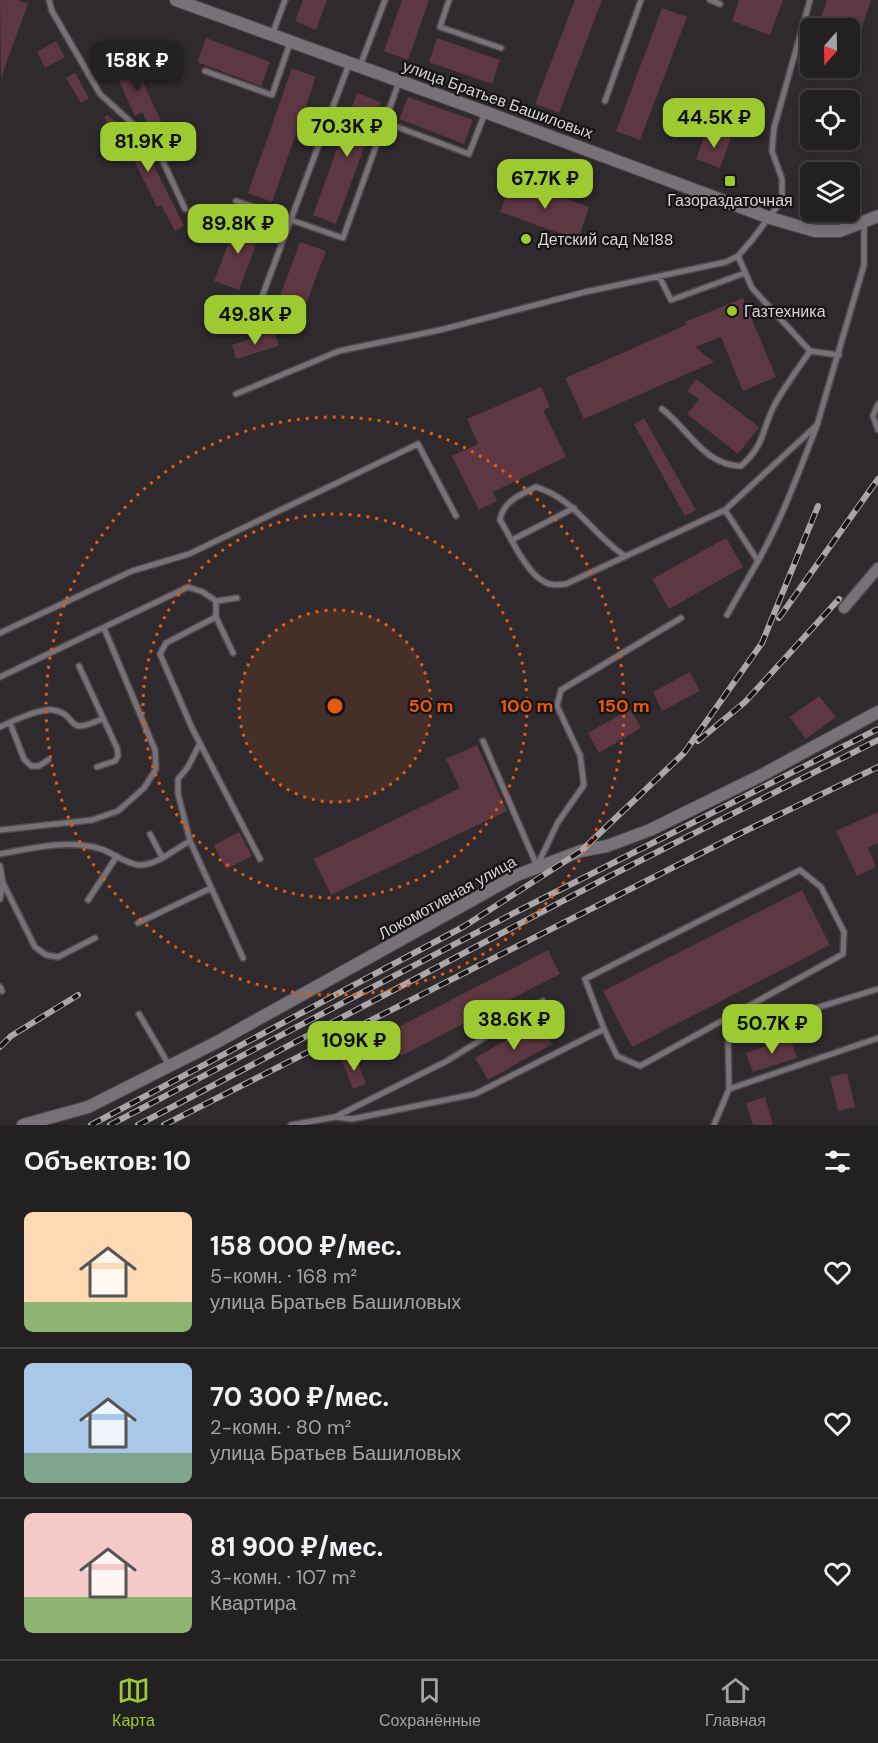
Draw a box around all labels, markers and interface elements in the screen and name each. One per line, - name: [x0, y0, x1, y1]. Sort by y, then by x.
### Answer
- north arrow: [800, 18, 860, 78]
- map controls: [800, 18, 860, 222]
- pin: 158K ₽: [88, 41, 186, 92]
- text: 158K ₽: [105, 47, 169, 73]
- street label: улица Братьев Башиловых: [400, 55, 596, 144]
- button: locate: [800, 90, 860, 150]
- pin: 44.5K ₽: [659, 98, 769, 149]
- text: 44.5K ₽: [677, 104, 751, 130]
- pin: 70.3K ₽: [292, 107, 402, 158]
- text: 70.3K ₽: [311, 113, 383, 139]
- pin: 81.9K ₽: [93, 122, 203, 173]
- text: 81.9K ₽: [114, 128, 182, 154]
- pin: 67.7K ₽: [490, 159, 600, 210]
- button: layers: [800, 162, 860, 222]
- text: 67.7K ₽: [511, 165, 579, 191]
- marker: Газораздаточная: [723, 174, 737, 188]
- place label: Газораздаточная: [667, 190, 793, 211]
- pin: 89.8K ₽: [183, 204, 293, 255]
- text: 89.8K ₽: [202, 210, 274, 236]
- place label: Детский сад №188: [538, 229, 674, 250]
- marker: Детский сад №188: [519, 232, 533, 246]
- pin: 49.8K ₽: [200, 295, 310, 346]
- text: 49.8K ₽: [218, 301, 292, 327]
- place label: Газтехника: [744, 301, 826, 322]
- marker: Газтехника: [725, 304, 739, 318]
- text: 50 m: [408, 694, 454, 718]
- text: 100 m: [500, 694, 554, 718]
- text: 150 m: [598, 694, 650, 718]
- centre of rings: [325, 696, 345, 716]
- street label: Локомотивная улица: [375, 851, 520, 944]
- pin: 38.6K ₽: [459, 1000, 569, 1051]
- pin: 50.7K ₽: [717, 1004, 827, 1055]
- text: 38.6K ₽: [478, 1006, 550, 1032]
- text: 50.7K ₽: [736, 1010, 808, 1036]
- pin: 109K ₽: [305, 1021, 403, 1072]
- text: 109K ₽: [322, 1027, 386, 1053]
- text: Объектов: 10: [24, 1144, 191, 1178]
- icon: filters: [821, 1145, 854, 1178]
- text: 158 000 ₽/мес.: [210, 1229, 402, 1263]
- icon: home: [72, 1236, 144, 1308]
- icon: heart: [821, 1256, 854, 1289]
- text: 5-комн. · 168 m²: [210, 1263, 357, 1289]
- text: улица Братьев Башиловых: [210, 1289, 461, 1315]
- text: 70 300 ₽/мес.: [210, 1380, 389, 1414]
- icon: home: [72, 1387, 144, 1459]
- icon: heart: [821, 1407, 854, 1440]
- text: 2-комн. · 80 m²: [210, 1414, 351, 1440]
- text: улица Братьев Башиловых: [210, 1440, 461, 1466]
- text: 81 900 ₽/мес.: [210, 1530, 383, 1564]
- icon: home: [72, 1537, 144, 1609]
- icon: heart: [821, 1557, 854, 1590]
- text: 3-комн. · 107 m²: [210, 1564, 356, 1590]
- text: Квартира: [210, 1590, 296, 1616]
- tab: Карта: [112, 1674, 155, 1731]
- tab: Сохранённые: [379, 1674, 481, 1731]
- tab: Главная: [705, 1674, 766, 1731]

